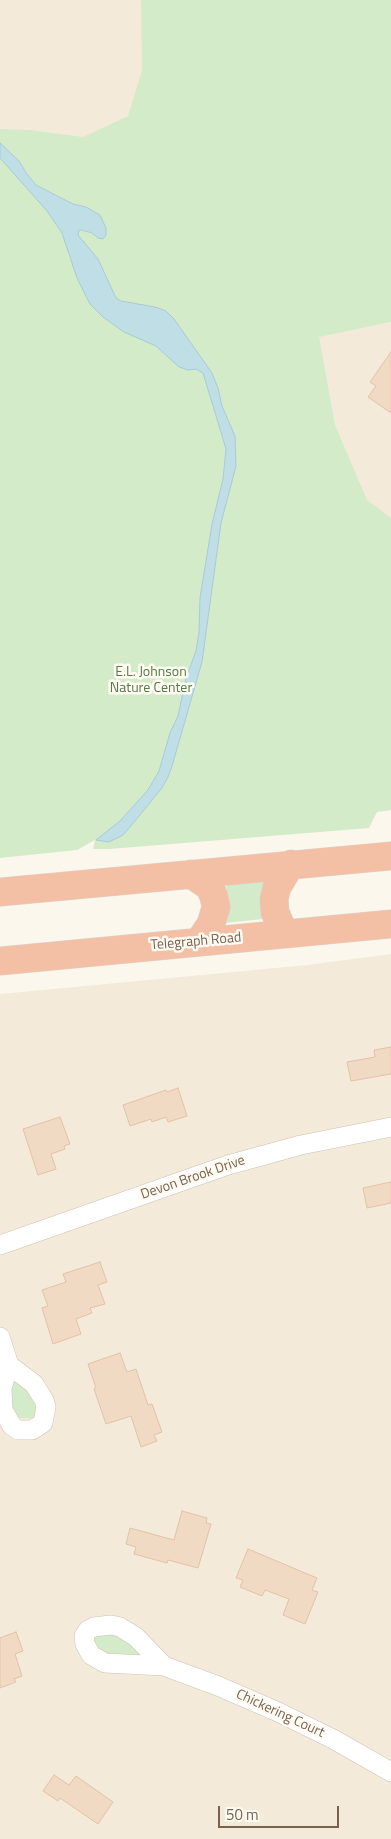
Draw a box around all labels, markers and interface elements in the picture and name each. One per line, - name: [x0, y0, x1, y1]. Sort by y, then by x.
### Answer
- park label: E.L. Johnson Nature Center: [110, 665, 192, 698]
- street label: Telegraph Road: [150, 930, 242, 954]
- street label: Devon Brook Drive: [139, 1152, 247, 1204]
- street label: Chickering Court: [233, 1686, 327, 1742]
- scale bar: [221, 1796, 342, 1828]
- text: 50 m: [226, 1803, 259, 1826]

